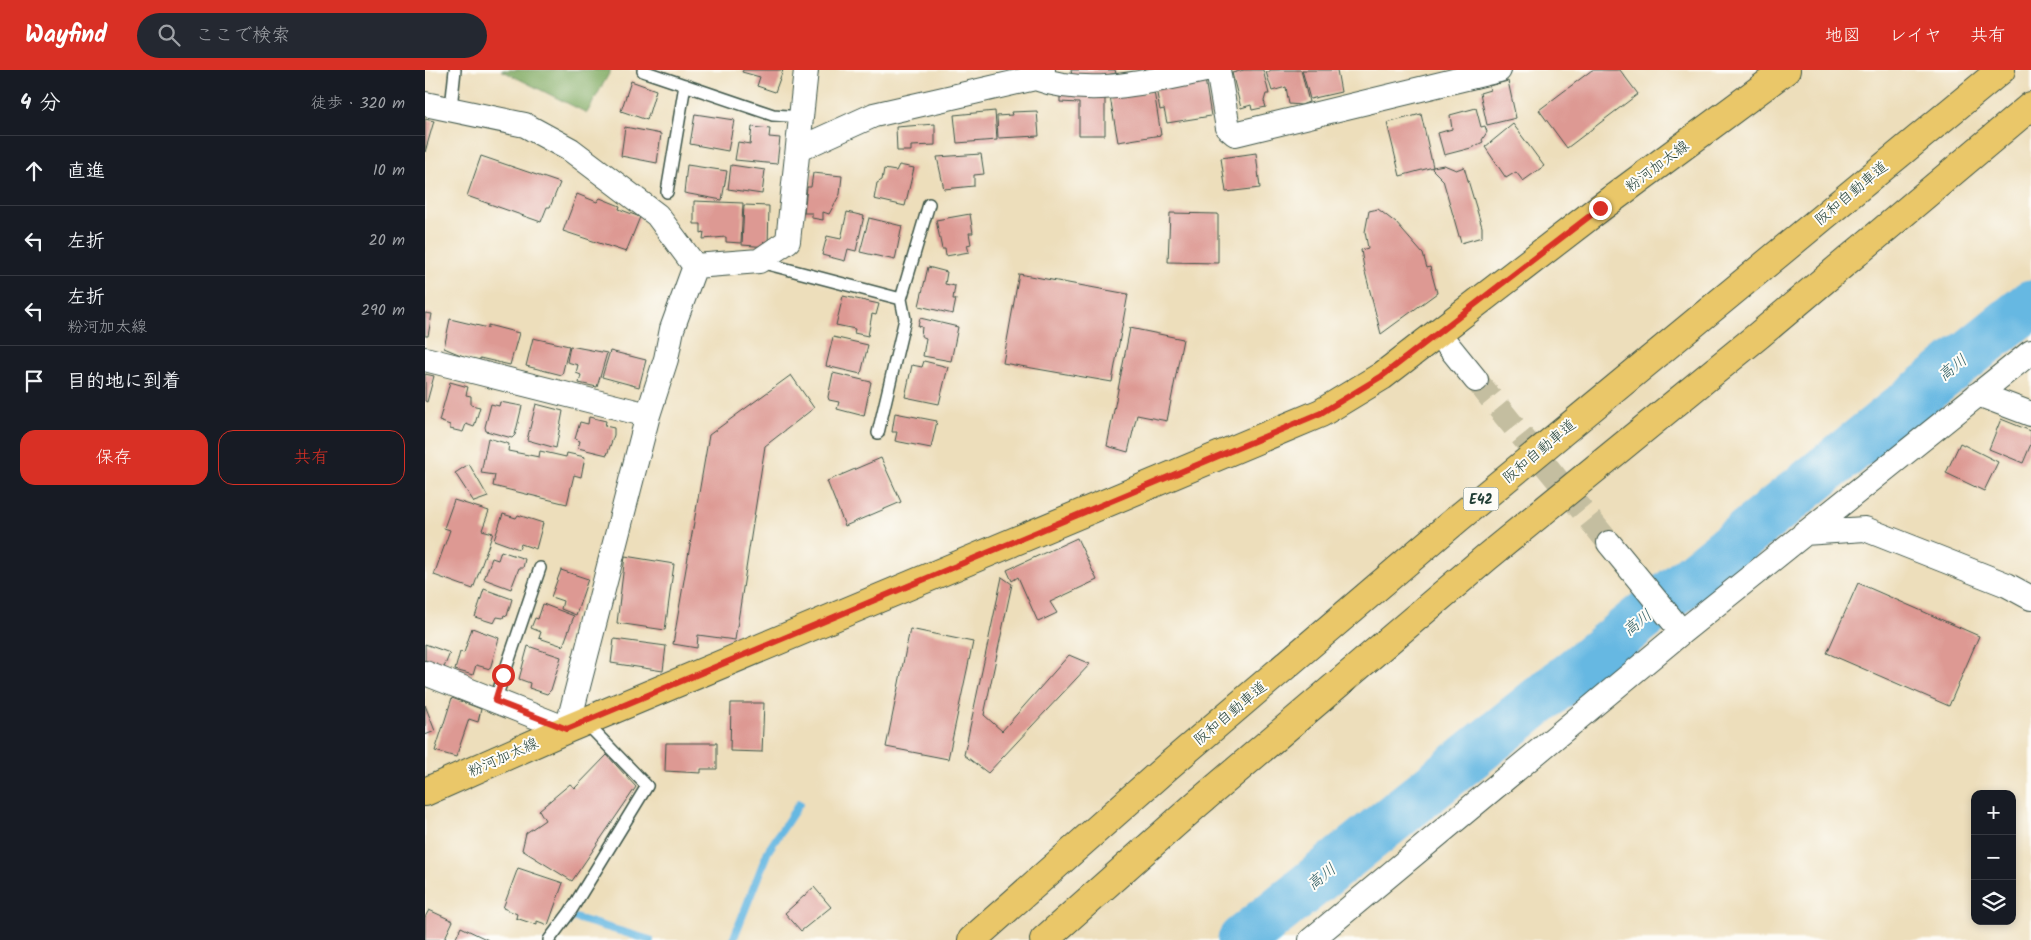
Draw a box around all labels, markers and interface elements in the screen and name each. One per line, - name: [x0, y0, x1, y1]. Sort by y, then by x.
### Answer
- search box: [137, 13, 487, 58]
- text: Wayfind: [25, 16, 107, 55]
- icon: search: [155, 21, 183, 49]
- text: ここで検索: [195, 21, 290, 51]
- text: 地図: [1825, 22, 1861, 51]
- text: レイヤ: [1889, 22, 1942, 51]
- text: 共有: [1970, 22, 2006, 51]
- text: 4 分: [20, 87, 61, 120]
- text: 徒歩 · 320 m: [311, 91, 405, 116]
- street label: 粉河加太線: [1620, 135, 1695, 199]
- street label: 阪和自動車道: [1809, 156, 1894, 232]
- icon: ahead: [20, 157, 48, 185]
- text: 直進: [67, 157, 105, 187]
- text: 10 m: [373, 158, 405, 183]
- route end: [1589, 197, 1612, 220]
- icon: left: [20, 227, 48, 255]
- text: 左折: [67, 227, 105, 257]
- text: 20 m: [369, 228, 405, 253]
- text: 左折: [67, 283, 105, 313]
- icon: left: [20, 297, 48, 325]
- text: 290 m: [361, 298, 405, 323]
- text: 粉河加太線: [67, 315, 147, 340]
- water label: 高川: [1933, 348, 1973, 388]
- icon: arrive: [20, 367, 48, 395]
- text: 目的地に到着: [67, 367, 181, 397]
- street label: 阪和自動車道: [1497, 414, 1582, 490]
- button: 保存: [20, 430, 208, 485]
- button: 共有: [218, 430, 405, 485]
- road number: E42: [1463, 488, 1499, 510]
- water label: 高川: [1618, 603, 1658, 643]
- route start: [492, 664, 515, 687]
- street label: 阪和自動車道: [1188, 676, 1273, 752]
- street label: 粉河加太線: [464, 732, 543, 784]
- map controls: [1971, 790, 2016, 925]
- button: +: [1971, 790, 2016, 835]
- button: −: [1971, 835, 2016, 880]
- water label: 高川: [1302, 857, 1342, 897]
- button: layers: [1971, 880, 2016, 925]

